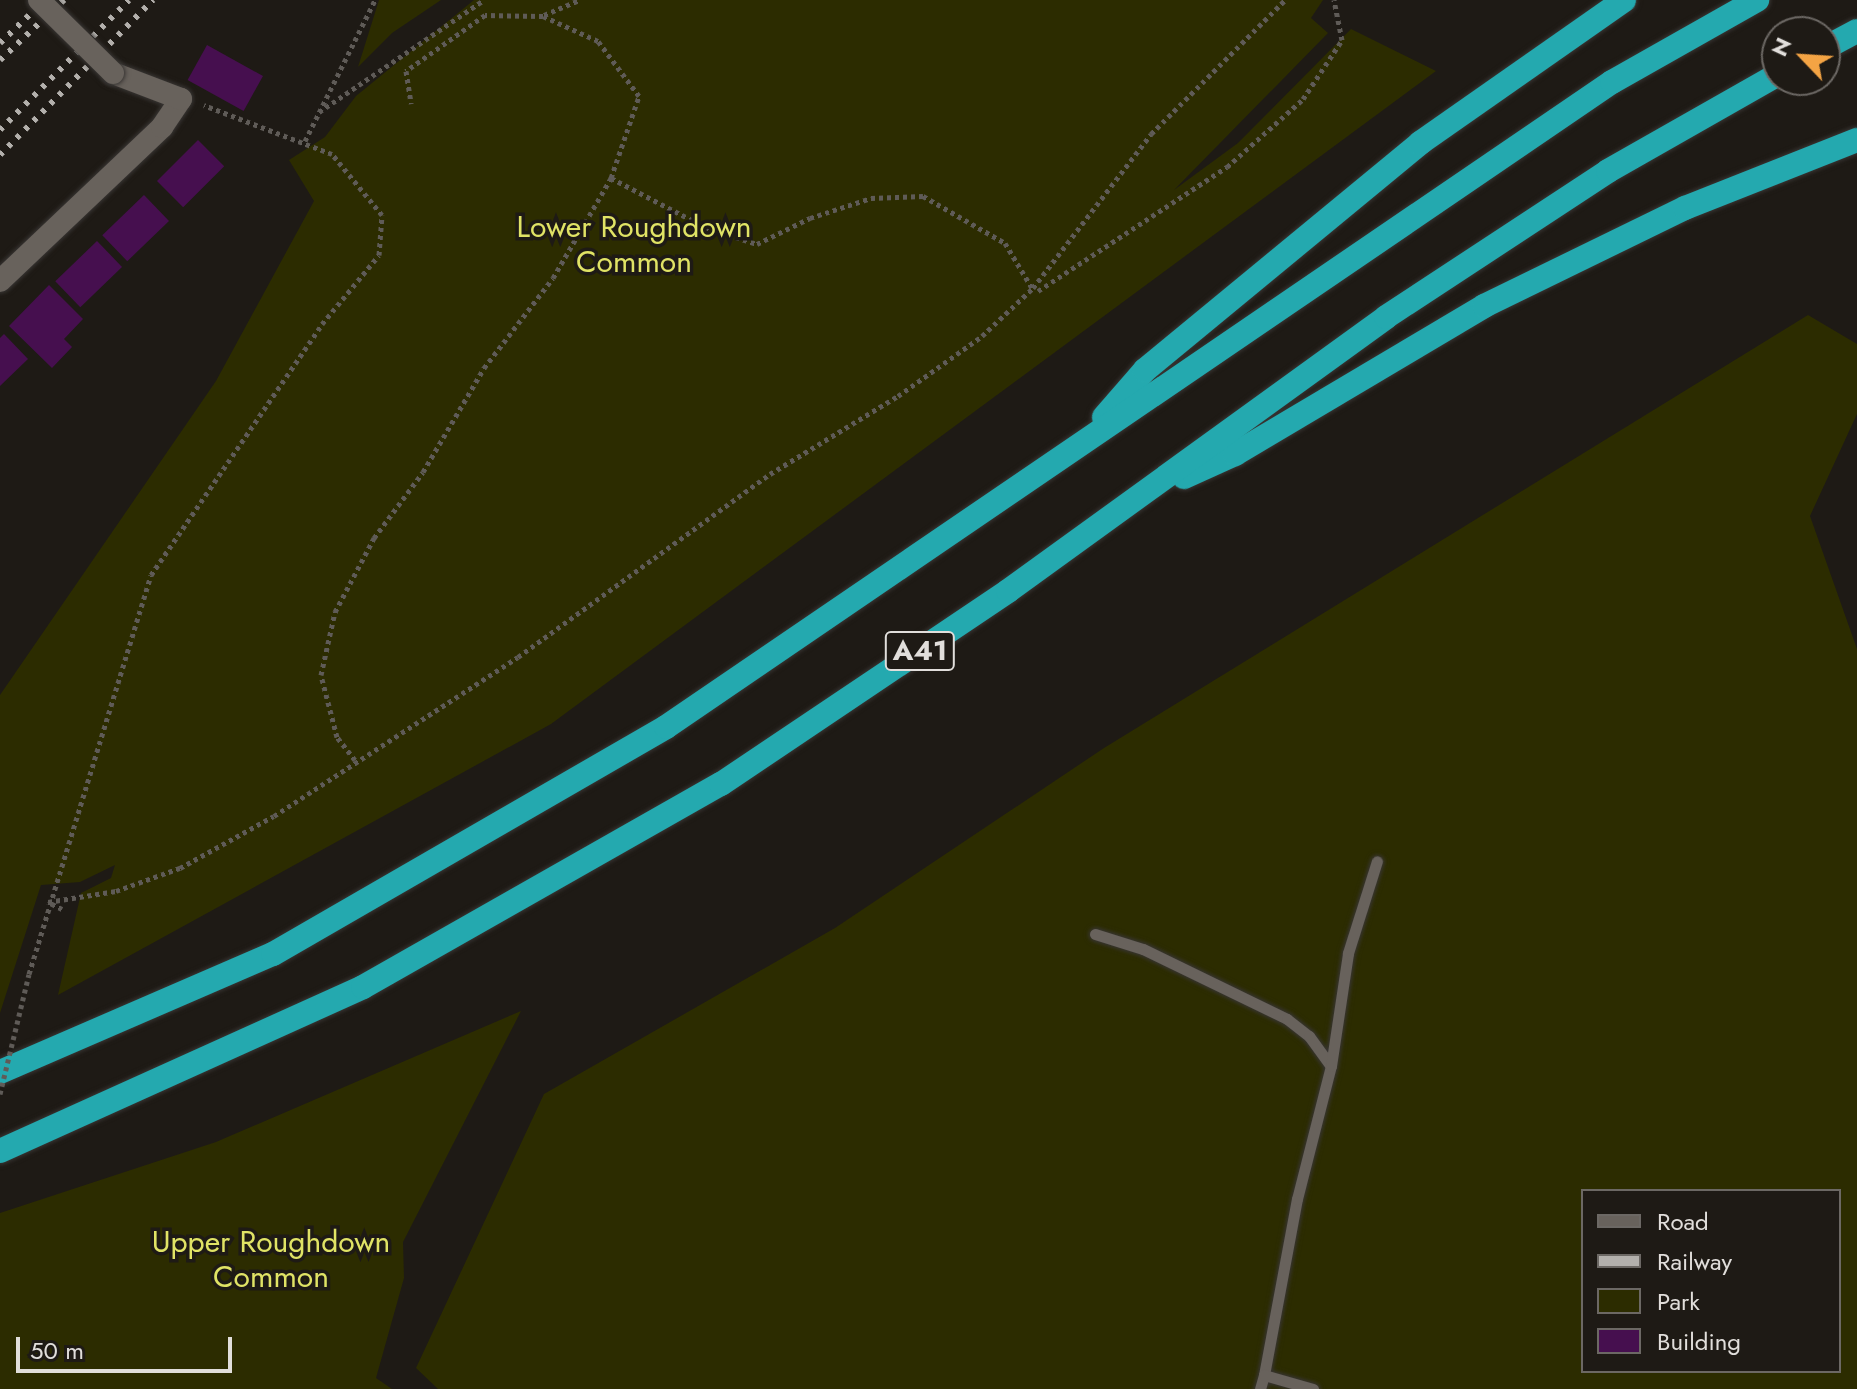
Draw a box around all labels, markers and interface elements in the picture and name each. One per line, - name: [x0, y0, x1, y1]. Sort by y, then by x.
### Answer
- north arrow: [1761, 16, 1841, 96]
- text: N: [1763, 32, 1799, 61]
- park label: Lower Roughdown Common: [516, 209, 752, 280]
- road number: A41: [884, 627, 956, 675]
- legend: [1581, 1189, 1841, 1373]
- text: Road: [1657, 1204, 1709, 1239]
- park label: Upper Roughdown Common: [152, 1224, 390, 1294]
- text: Railway: [1657, 1244, 1732, 1279]
- text: Park: [1657, 1284, 1700, 1319]
- scale bar: [20, 1321, 236, 1371]
- text: Building: [1657, 1324, 1741, 1359]
- text: 50 m: [30, 1333, 84, 1368]

